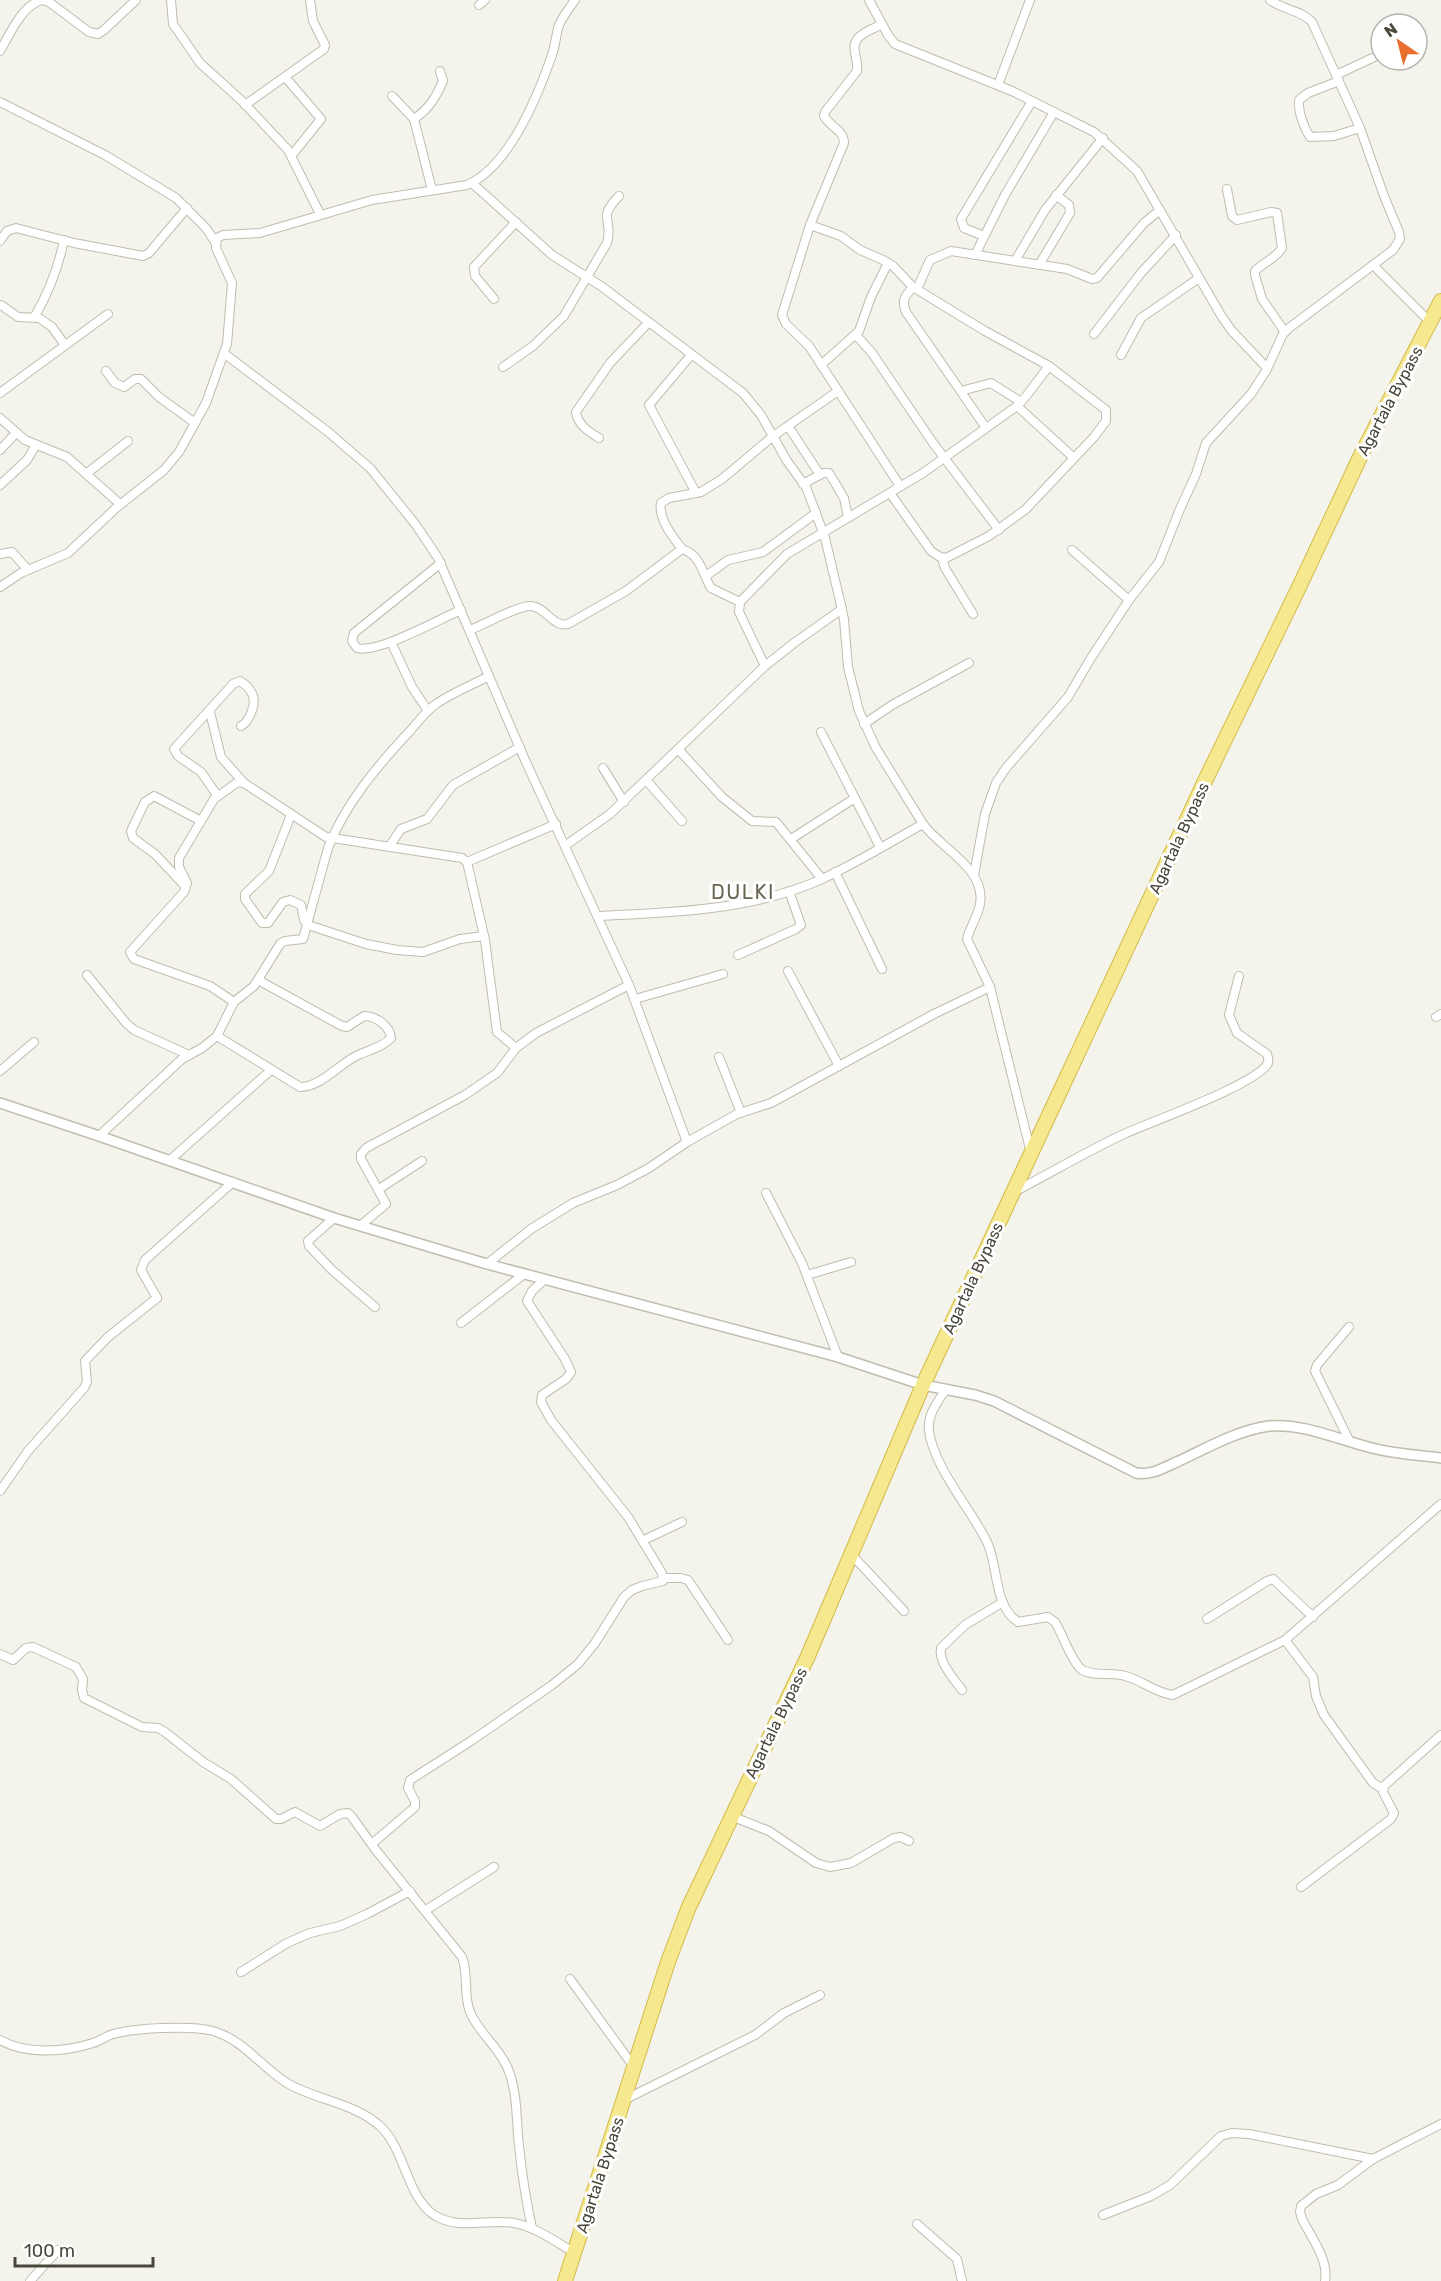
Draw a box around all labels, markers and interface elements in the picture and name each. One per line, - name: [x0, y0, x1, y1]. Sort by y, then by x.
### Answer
- north arrow: [1369, 12, 1429, 72]
- text: N: [1381, 19, 1401, 41]
- street label: Agartala Bypass: [1353, 343, 1427, 459]
- street label: Agartala Bypass: [1145, 779, 1213, 897]
- district label: DULKI: [711, 880, 775, 904]
- street label: Agartala Bypass: [939, 1219, 1007, 1337]
- street label: Agartala Bypass: [741, 1664, 811, 1782]
- street label: Agartala Bypass: [572, 2115, 628, 2235]
- scale bar: [15, 2230, 153, 2268]
- text: 100 m: [24, 2240, 75, 2262]

